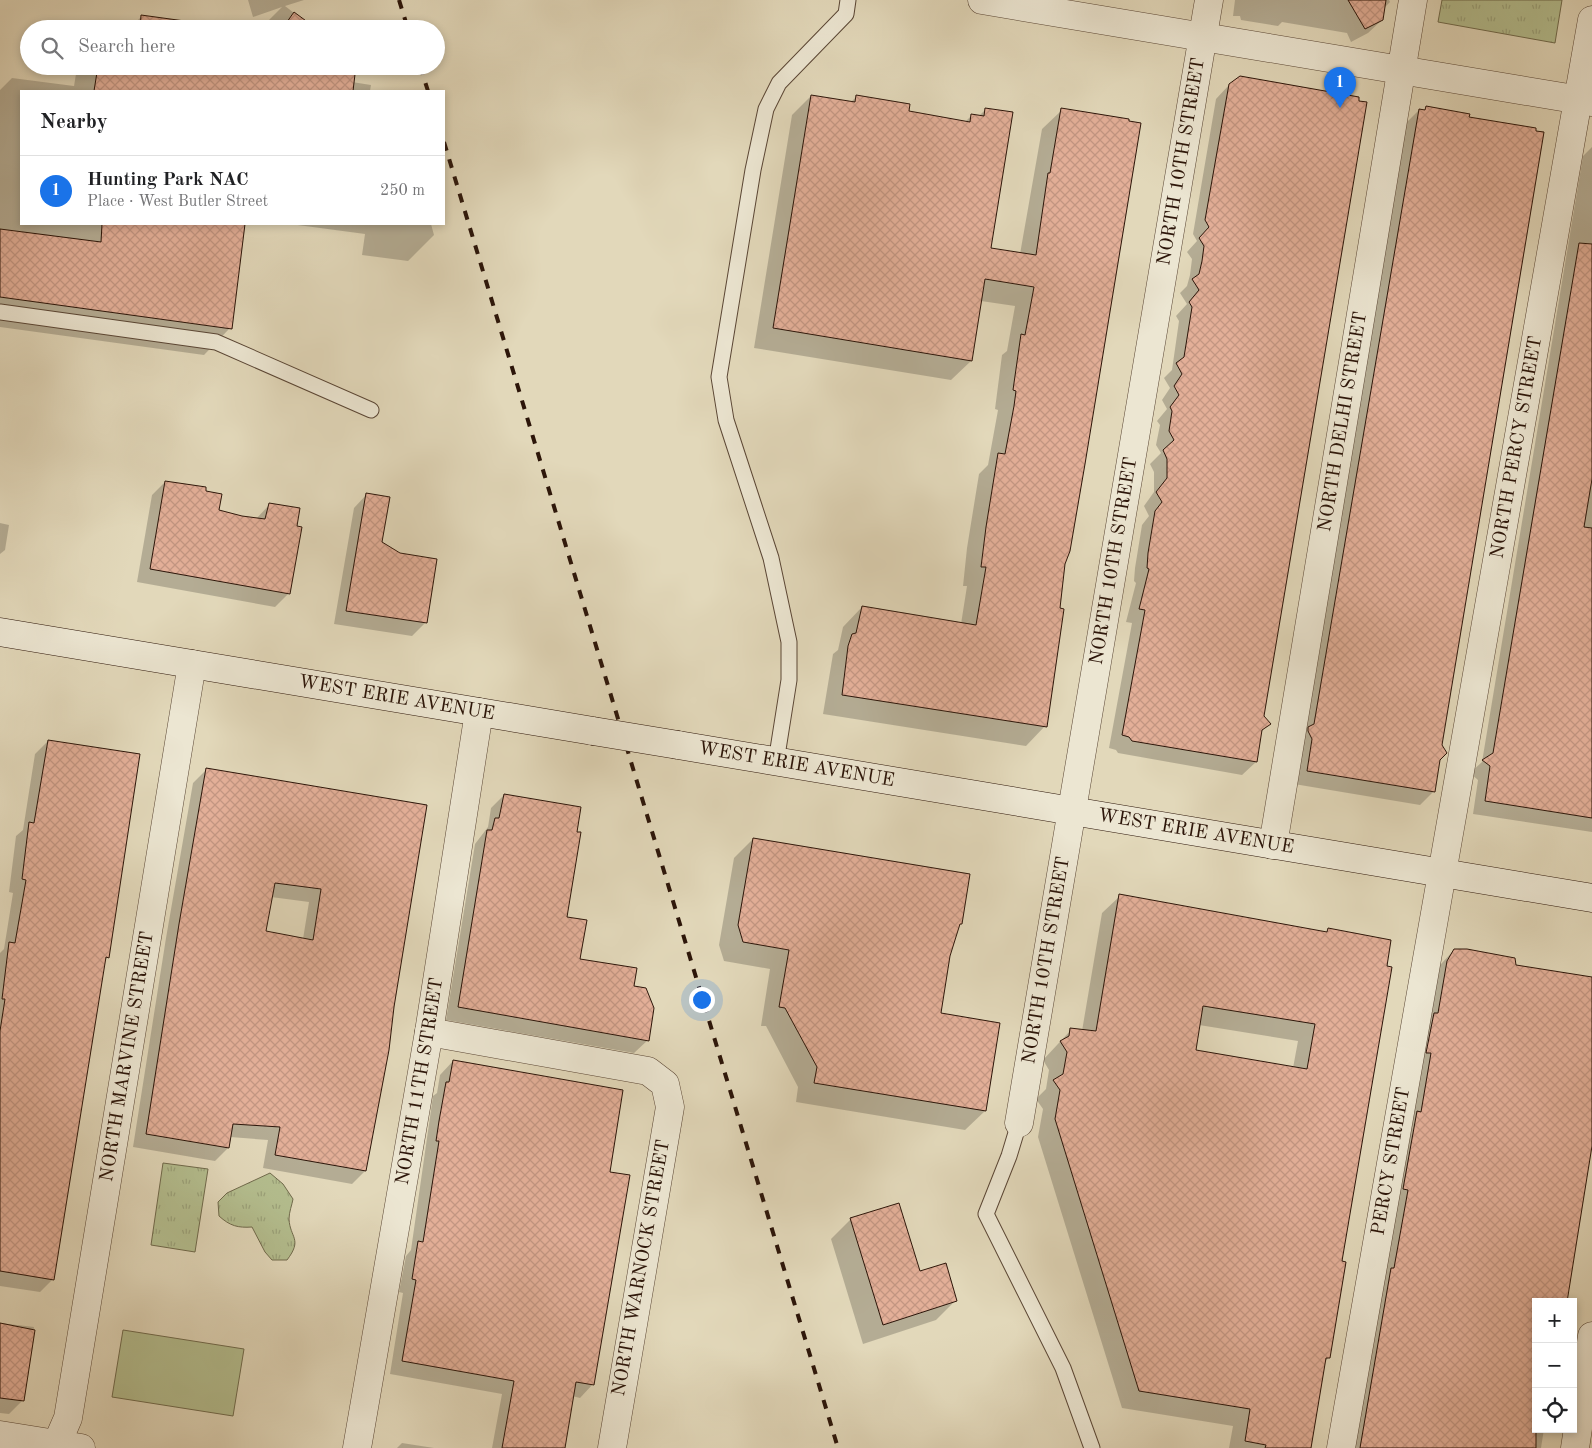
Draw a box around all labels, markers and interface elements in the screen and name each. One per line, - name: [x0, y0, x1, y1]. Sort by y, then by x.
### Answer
- search box: [20, 20, 445, 75]
- icon: search: [38, 34, 66, 62]
- text: Search here: [78, 38, 175, 57]
- street label: NORTH 10TH STREET: [1155, 56, 1209, 267]
- pin: 1: [1324, 67, 1356, 108]
- text: Nearby: [40, 112, 108, 133]
- text: Hunting Park NAC: [87, 171, 248, 190]
- text: 1: [51, 183, 61, 199]
- text: 250 m: [380, 183, 425, 199]
- text: Place · West Butler Street: [87, 194, 268, 210]
- street label: NORTH DELHI STREET: [1316, 310, 1371, 533]
- street label: NORTH PERCY STREET: [1488, 334, 1546, 560]
- street label: NORTH 10TH STREET: [1087, 456, 1141, 666]
- street label: WEST ERIE AVENUE: [297, 672, 496, 724]
- street label: WEST ERIE AVENUE: [697, 739, 896, 791]
- street label: WEST ERIE AVENUE: [1096, 806, 1295, 857]
- street label: NORTH 10TH STREET: [1020, 855, 1073, 1066]
- street label: NORTH MARVINE STREET: [97, 930, 157, 1183]
- street label: NORTH 11TH STREET: [393, 976, 447, 1187]
- your location: [689, 987, 715, 1013]
- street label: PERCY STREET: [1369, 1086, 1414, 1237]
- street label: NORTH WARNOCK STREET: [610, 1138, 674, 1398]
- map controls: [1532, 1298, 1577, 1433]
- button: +: [1532, 1298, 1577, 1343]
- button: −: [1532, 1343, 1577, 1388]
- button: locate: [1532, 1388, 1577, 1433]

